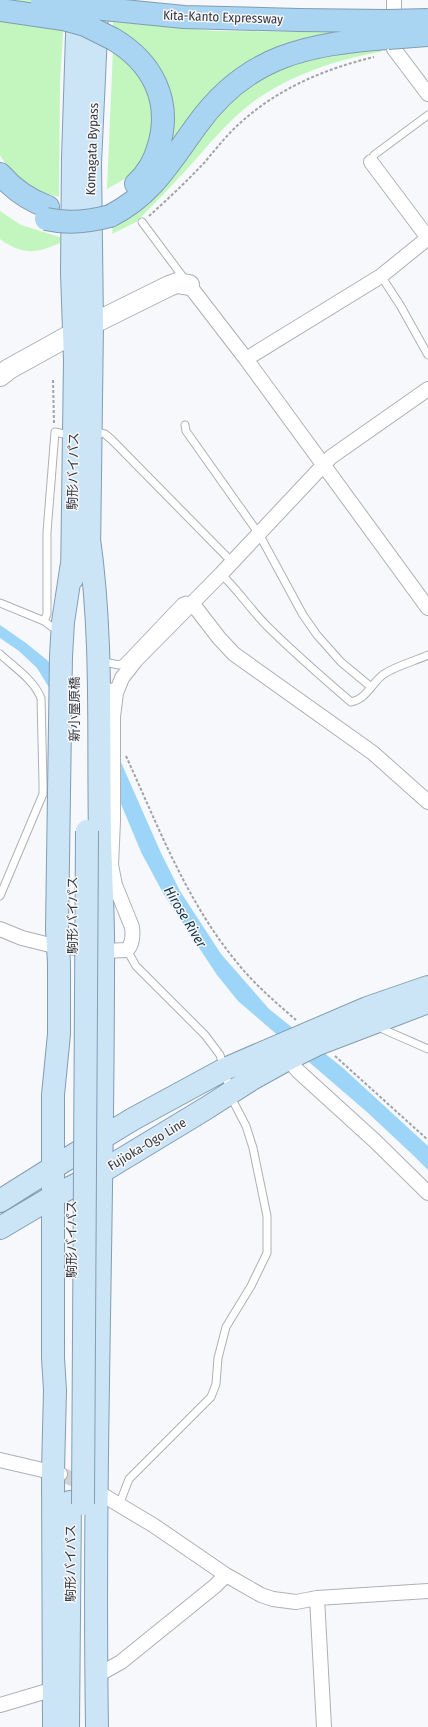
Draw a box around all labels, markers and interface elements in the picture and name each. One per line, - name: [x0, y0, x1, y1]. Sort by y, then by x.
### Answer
- street label: Kita-Kanto Expressway: [163, 7, 283, 27]
- street label: Komagata Bypass: [83, 102, 101, 196]
- street label: 駒形バイパス: [65, 432, 81, 510]
- street label: 新小屋原橋: [67, 676, 82, 742]
- street label: 駒形バイパス: [65, 876, 80, 954]
- water label: Hirose River: [160, 883, 210, 952]
- street label: Fujioka-Ogo Line: [105, 1115, 189, 1173]
- street label: 駒形バイパス: [64, 1200, 79, 1278]
- street label: 駒形バイパス: [63, 1524, 78, 1602]

